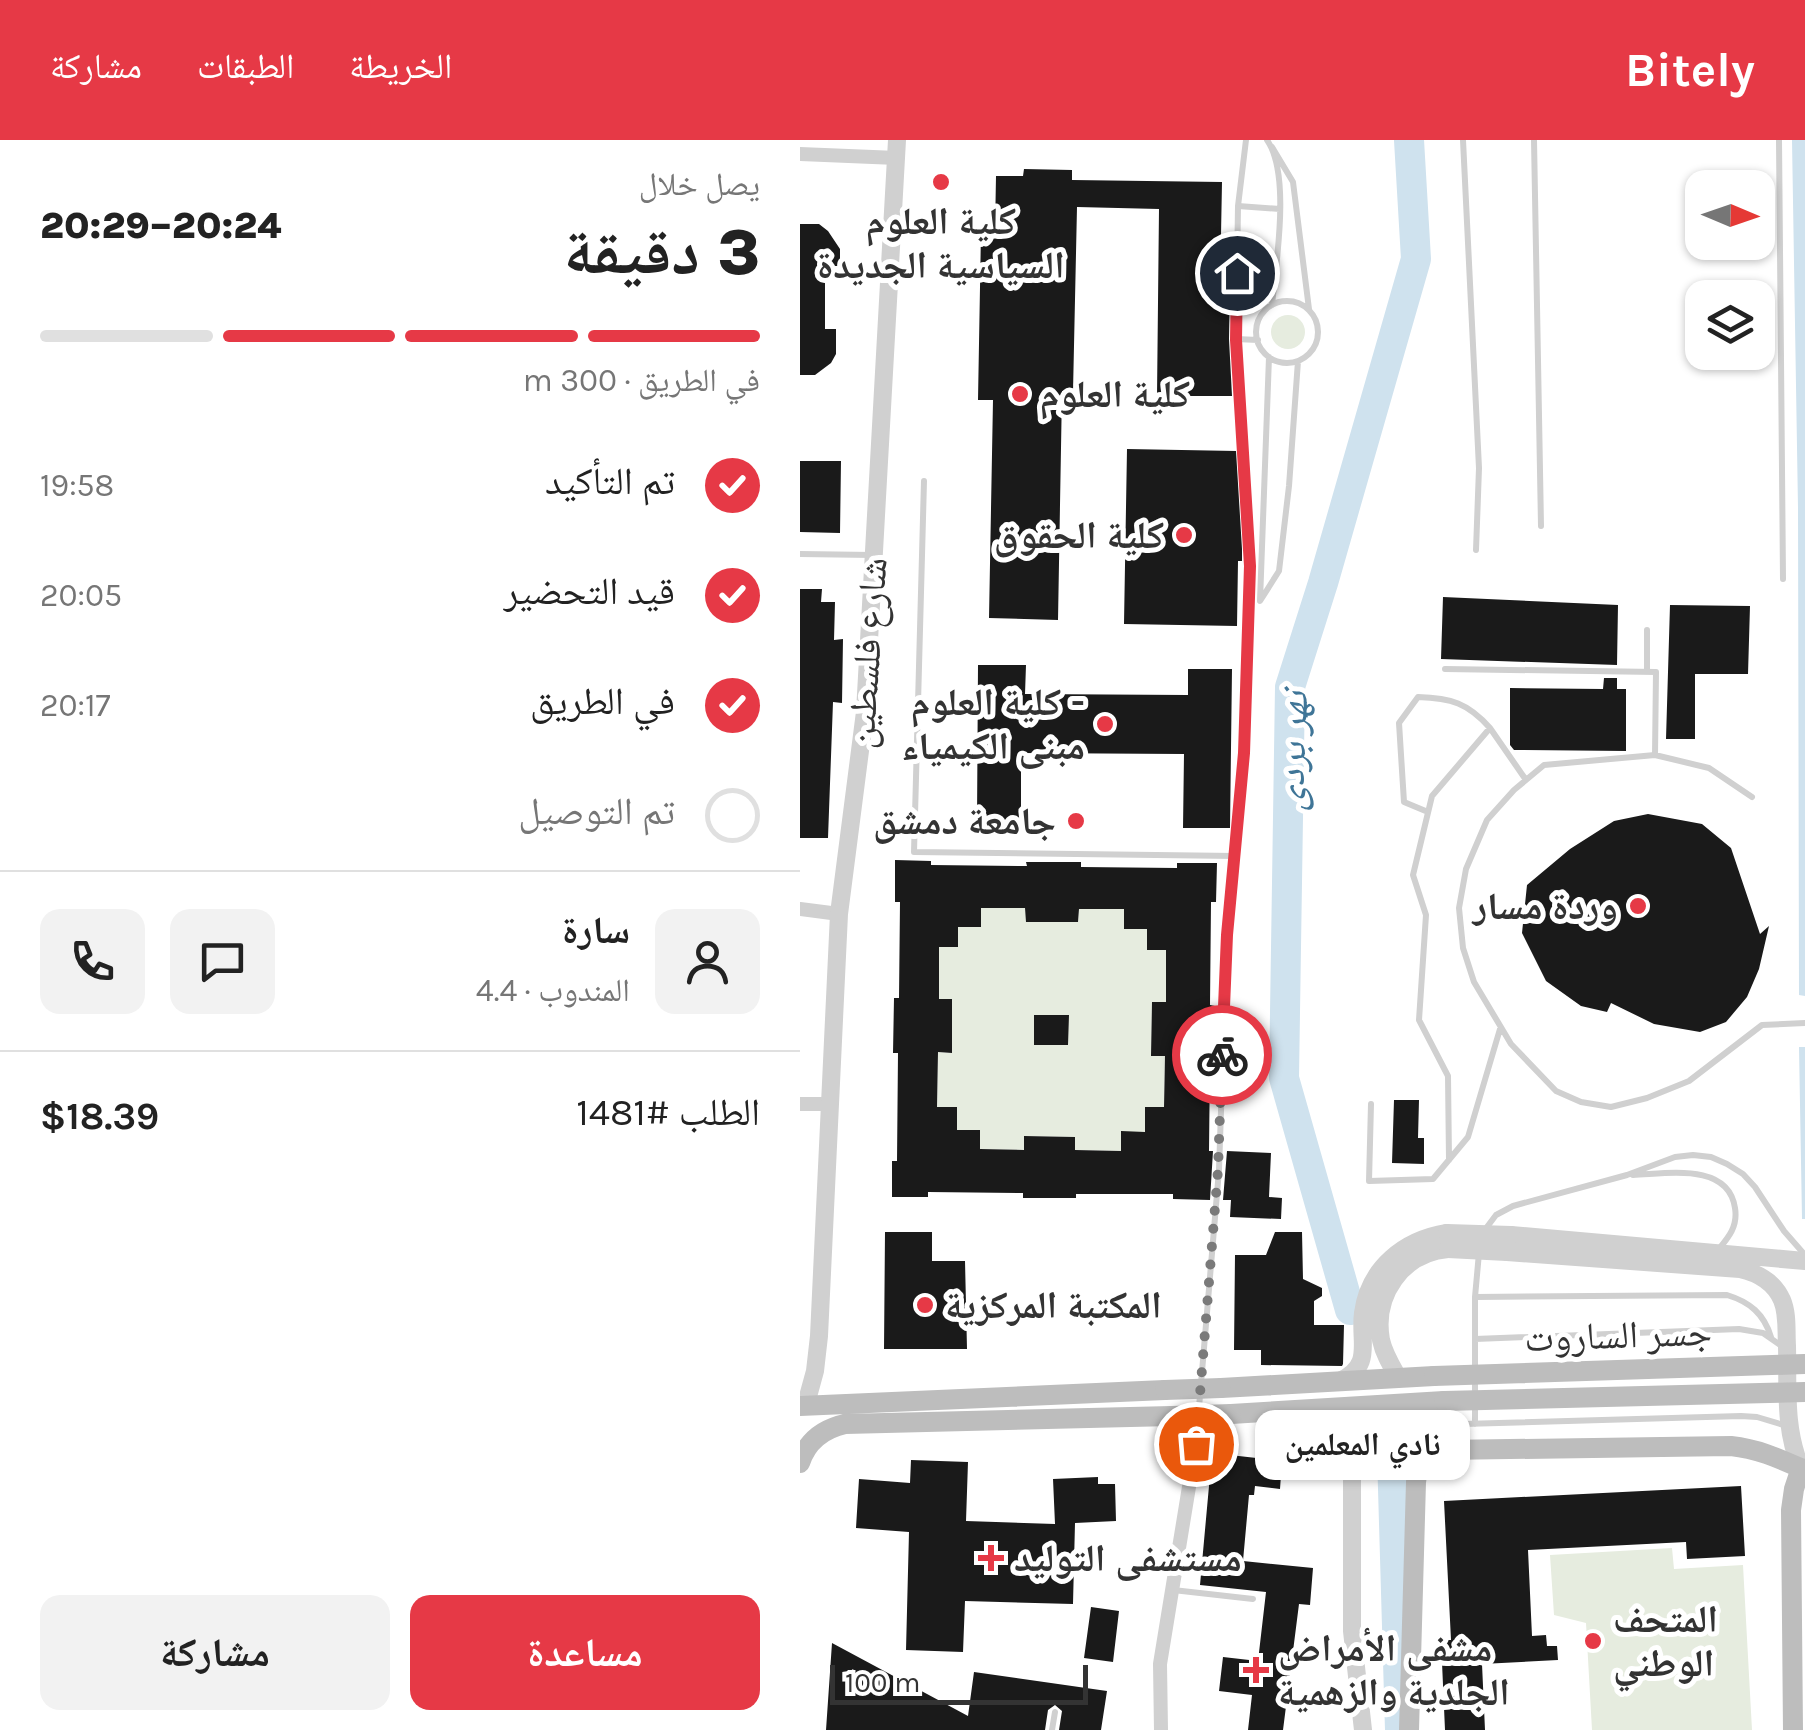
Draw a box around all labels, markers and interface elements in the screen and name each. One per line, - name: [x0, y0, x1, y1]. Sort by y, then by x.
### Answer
- text: Bitely: [1625, 42, 1755, 98]
- text: مشاركة: [50, 46, 142, 87]
- text: الطبقات: [197, 46, 294, 87]
- text: الخريطة: [349, 46, 452, 87]
- text: يصل خلال: [639, 166, 760, 203]
- north arrow: [1685, 170, 1775, 260]
- map controls: [1685, 170, 1775, 370]
- marker: كلية العلوم السياسية الجديدة: [930, 171, 952, 193]
- place label: كلية العلوم السياسية الجديدة: [817, 199, 1065, 288]
- text: 20:24–20:29: [40, 203, 281, 248]
- text: 3 دقيقة: [563, 214, 760, 290]
- pin: [1195, 231, 1280, 316]
- icon: home: [1210, 246, 1265, 301]
- button: layers: [1685, 280, 1775, 370]
- text: في الطريق · 300 m: [523, 362, 760, 399]
- place label: كلية العلوم: [1040, 372, 1190, 420]
- marker: كلية العلوم: [1009, 383, 1031, 405]
- icon: check: [705, 458, 760, 513]
- text: تم التأكيد: [545, 459, 675, 504]
- text: 19:58: [40, 467, 114, 504]
- place label: كلية الحقوق: [994, 513, 1164, 558]
- marker: كلية الحقوق: [1173, 524, 1195, 546]
- street label: شارع فلسطين: [838, 556, 898, 750]
- icon: check: [705, 568, 760, 623]
- text: قيد التحضير: [504, 569, 675, 614]
- text: 20:05: [40, 577, 122, 614]
- icon: check: [705, 678, 760, 733]
- text: في الطريق: [530, 679, 675, 724]
- place label: كلية العلوم - مبنى الكيمياء: [901, 680, 1085, 769]
- water label: نهر بردى: [1266, 685, 1318, 812]
- text: 20:17: [40, 687, 111, 724]
- marker: كلية العلوم - مبنى الكيمياء: [1094, 713, 1116, 735]
- text: تم التوصيل: [518, 789, 675, 834]
- place label: جامعة دمشق: [873, 799, 1056, 844]
- marker: جامعة دمشق: [1065, 810, 1087, 832]
- place label: وردة مسار: [1471, 884, 1618, 929]
- marker: وردة مسار: [1627, 895, 1649, 917]
- text: سارة: [562, 908, 630, 953]
- button: phone: [40, 909, 145, 1014]
- button: chat: [170, 909, 275, 1014]
- button: person: [655, 909, 760, 1014]
- text: المندوب · 4.4: [476, 972, 630, 1009]
- courier: [1172, 1005, 1272, 1105]
- icon: bike: [1195, 1028, 1250, 1083]
- text: الطلب #1481: [576, 1090, 760, 1135]
- text: $18.39: [40, 1094, 159, 1139]
- place label: المكتبة المركزية: [945, 1283, 1162, 1328]
- marker: المكتبة المركزية: [914, 1294, 936, 1316]
- street label: جسر الساروت: [1524, 1310, 1712, 1361]
- pin: [1154, 1402, 1239, 1487]
- callout: نادي المعلمين: [1256, 1409, 1471, 1479]
- icon: bag: [1169, 1417, 1224, 1472]
- text: نادي المعلمين: [1284, 1426, 1441, 1463]
- place label: مستشفى التوليد: [1014, 1536, 1242, 1581]
- marker: مستشفى التوليد: [978, 1545, 1004, 1571]
- button: مشاركة: [40, 1595, 390, 1710]
- button: مساعدة: [410, 1595, 760, 1710]
- place label: المتحف الوطني: [1613, 1597, 1718, 1692]
- place label: مشفى الأمراض الجلدية والزهمية: [1278, 1626, 1510, 1715]
- marker: المتحف الوطني: [1582, 1630, 1604, 1652]
- marker: مشفى الأمراض الجلدية والزهمية: [1243, 1657, 1269, 1683]
- scale bar: [830, 1660, 1088, 1704]
- text: 100 m: [845, 1666, 920, 1699]

